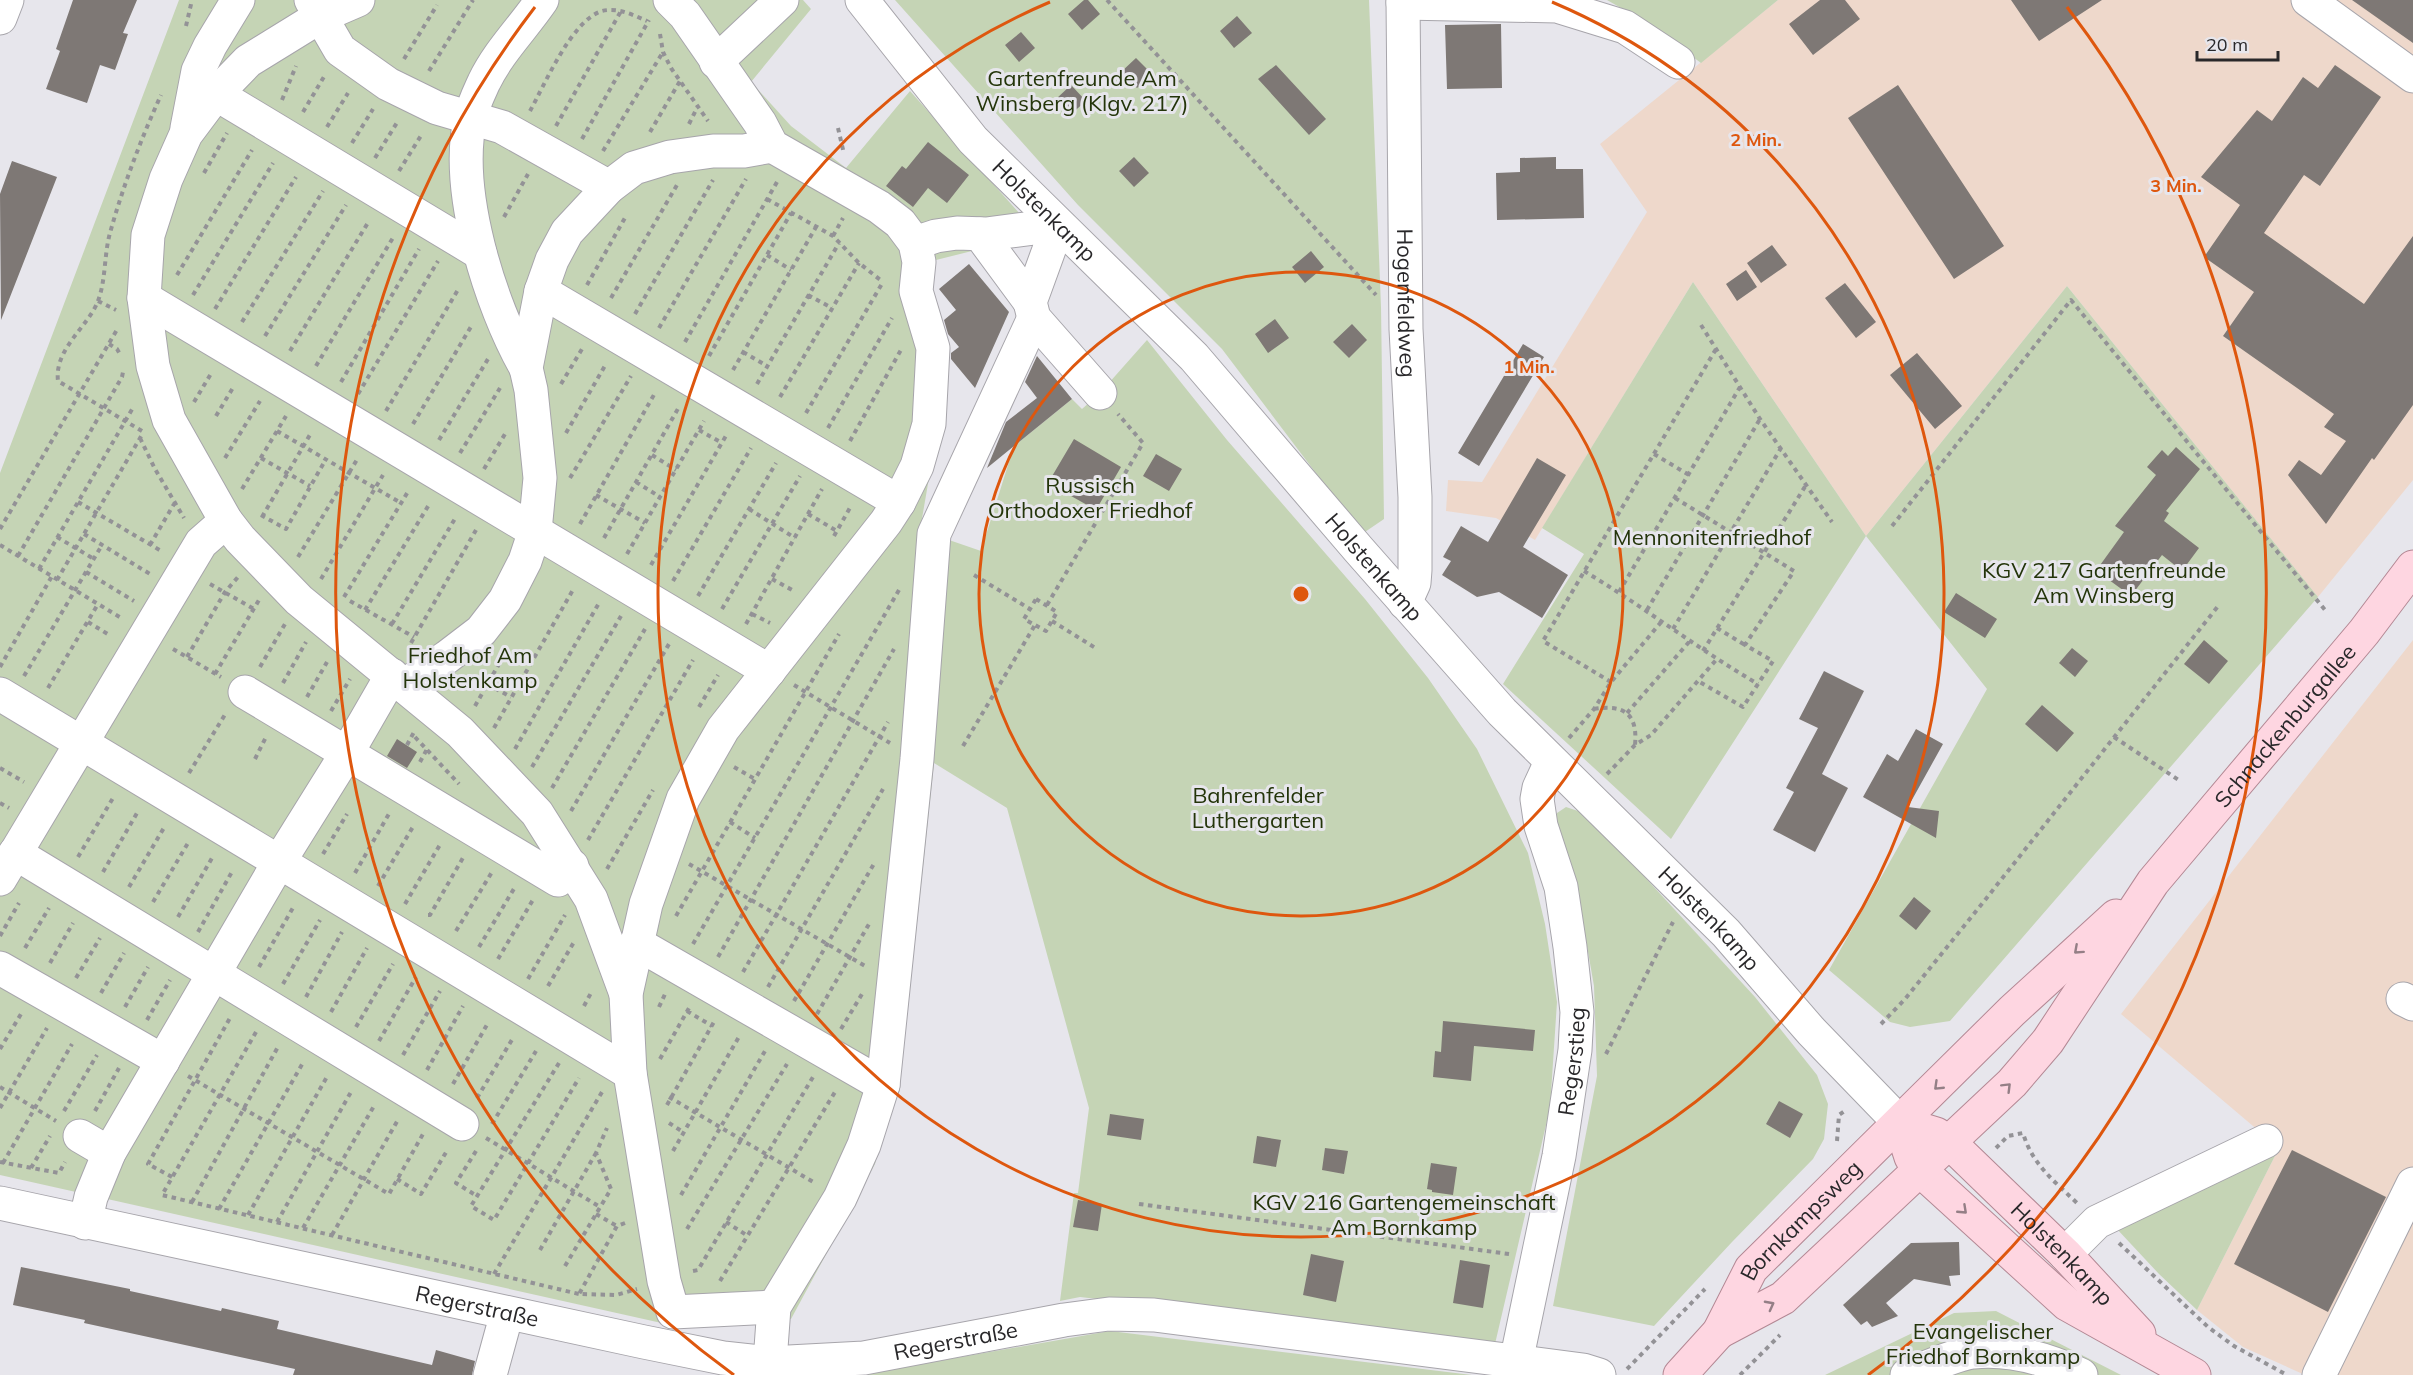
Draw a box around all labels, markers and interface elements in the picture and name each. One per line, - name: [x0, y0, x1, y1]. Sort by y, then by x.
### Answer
- scale bar: [2197, 24, 2278, 62]
- text: 20 m: [2206, 33, 2248, 56]
- park label: Gartenfreunde Am Winsberg (Klgv. 217): [976, 64, 1188, 117]
- text: 2 Min.: [1730, 128, 1782, 151]
- street label: Holstenkamp: [987, 153, 1103, 268]
- text: 3 Min.: [2150, 174, 2202, 197]
- street label: Hogenfeldweg: [1391, 228, 1423, 378]
- text: 1 Min.: [1503, 355, 1555, 378]
- park label: Russisch Orthodoxer Friedhof: [988, 471, 1193, 524]
- street label: Holstenkamp: [1319, 507, 1429, 627]
- park label: Mennonitenfriedhof: [1613, 523, 1812, 551]
- park label: KGV 217 Gartenfreunde Am Winsberg: [1982, 556, 2226, 609]
- centre of rings: [1291, 584, 1311, 604]
- street label: Schnackenburgallee: [2208, 638, 2362, 813]
- park label: Friedhof Am Holstenkamp: [403, 641, 537, 694]
- park label: Bahrenfelder Luthergarten: [1192, 781, 1324, 834]
- street label: Holstenkamp: [1652, 860, 1766, 976]
- one-way arrow: [2075, 943, 2085, 954]
- street label: Regerstieg: [1551, 1006, 1591, 1118]
- one-way arrow: [1935, 1078, 1946, 1089]
- one-way arrow: [1999, 1084, 2010, 1095]
- street label: Bornkampsweg: [1734, 1154, 1867, 1285]
- park label: KGV 216 Gartengemeinschaft Am Bornkamp: [1252, 1188, 1556, 1241]
- street label: Holstenkamp: [2005, 1196, 2120, 1311]
- one-way arrow: [1957, 1203, 1967, 1214]
- street label: Regerstraße: [413, 1279, 541, 1333]
- one-way arrow: [1764, 1300, 1775, 1312]
- street label: Regerstraße: [891, 1315, 1020, 1366]
- park label: Evangelischer Friedhof Bornkamp: [1886, 1317, 2080, 1370]

